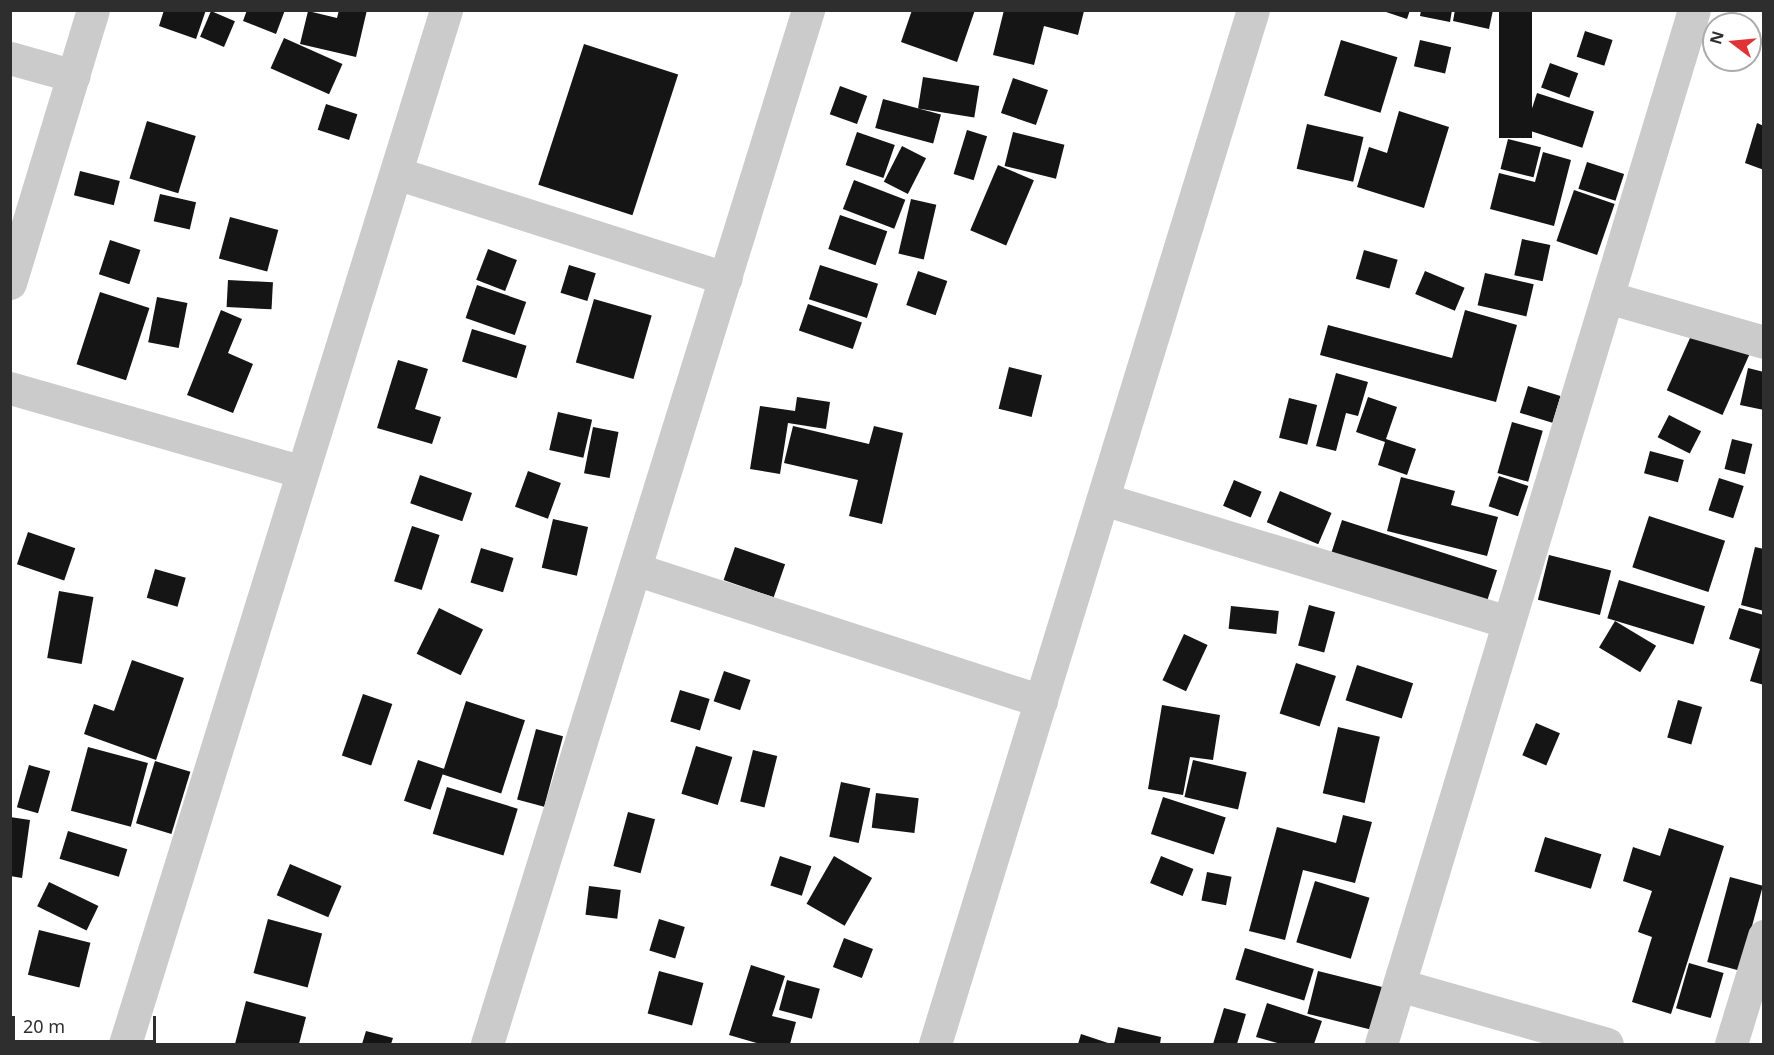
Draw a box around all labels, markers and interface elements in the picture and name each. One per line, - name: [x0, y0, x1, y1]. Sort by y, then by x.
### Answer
- north arrow: [1702, 12, 1762, 72]
- text: N: [1704, 28, 1729, 47]
- scale bar: [15, 1004, 159, 1042]
- text: 20 m: [23, 1014, 65, 1038]

